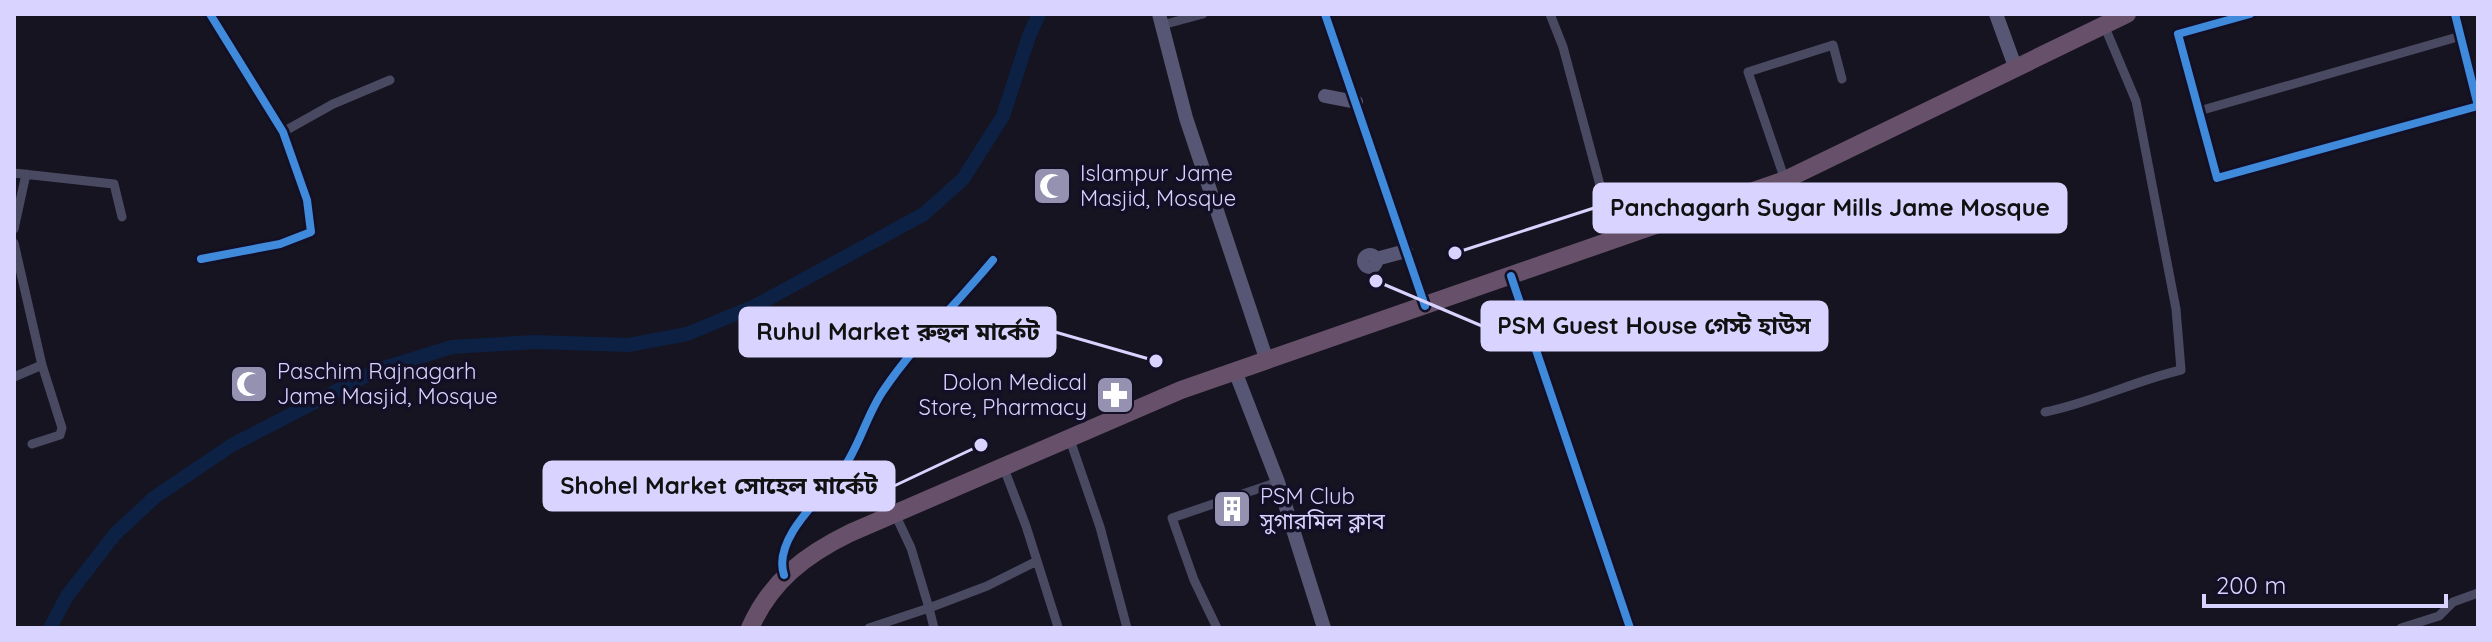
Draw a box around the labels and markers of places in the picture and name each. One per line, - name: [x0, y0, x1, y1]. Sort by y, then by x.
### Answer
- place label: Islampur Jame Masjid, Mosque: [1080, 159, 1236, 212]
- mosque icon: Islampur Jame Masjid, Mosque: [1031, 165, 1073, 207]
- callout: Panchagarh Sugar Mills Jame Mosque: [1594, 184, 2066, 232]
- callout: PSM Guest House গেস্ট হাউস: [1482, 302, 1827, 350]
- callout: Ruhul Market রুহুল মার্কেট: [740, 308, 1055, 356]
- place label: Paschim Rajnagarh Jame Masjid, Mosque: [277, 357, 498, 410]
- mosque icon: Paschim Rajnagarh Jame Masjid, Mosque: [228, 363, 270, 405]
- place label: Dolon Medical Store, Pharmacy: [919, 368, 1087, 421]
- pharmacy icon: Dolon Medical Store, Pharmacy: [1094, 374, 1136, 416]
- callout: Shohel Market সোহেল মার্কেট: [544, 462, 894, 510]
- place label: PSM Club সুগারমিল ক্লাব: [1259, 482, 1386, 535]
- building icon: PSM Club সুগারমিল ক্লাব: [1211, 488, 1253, 530]

